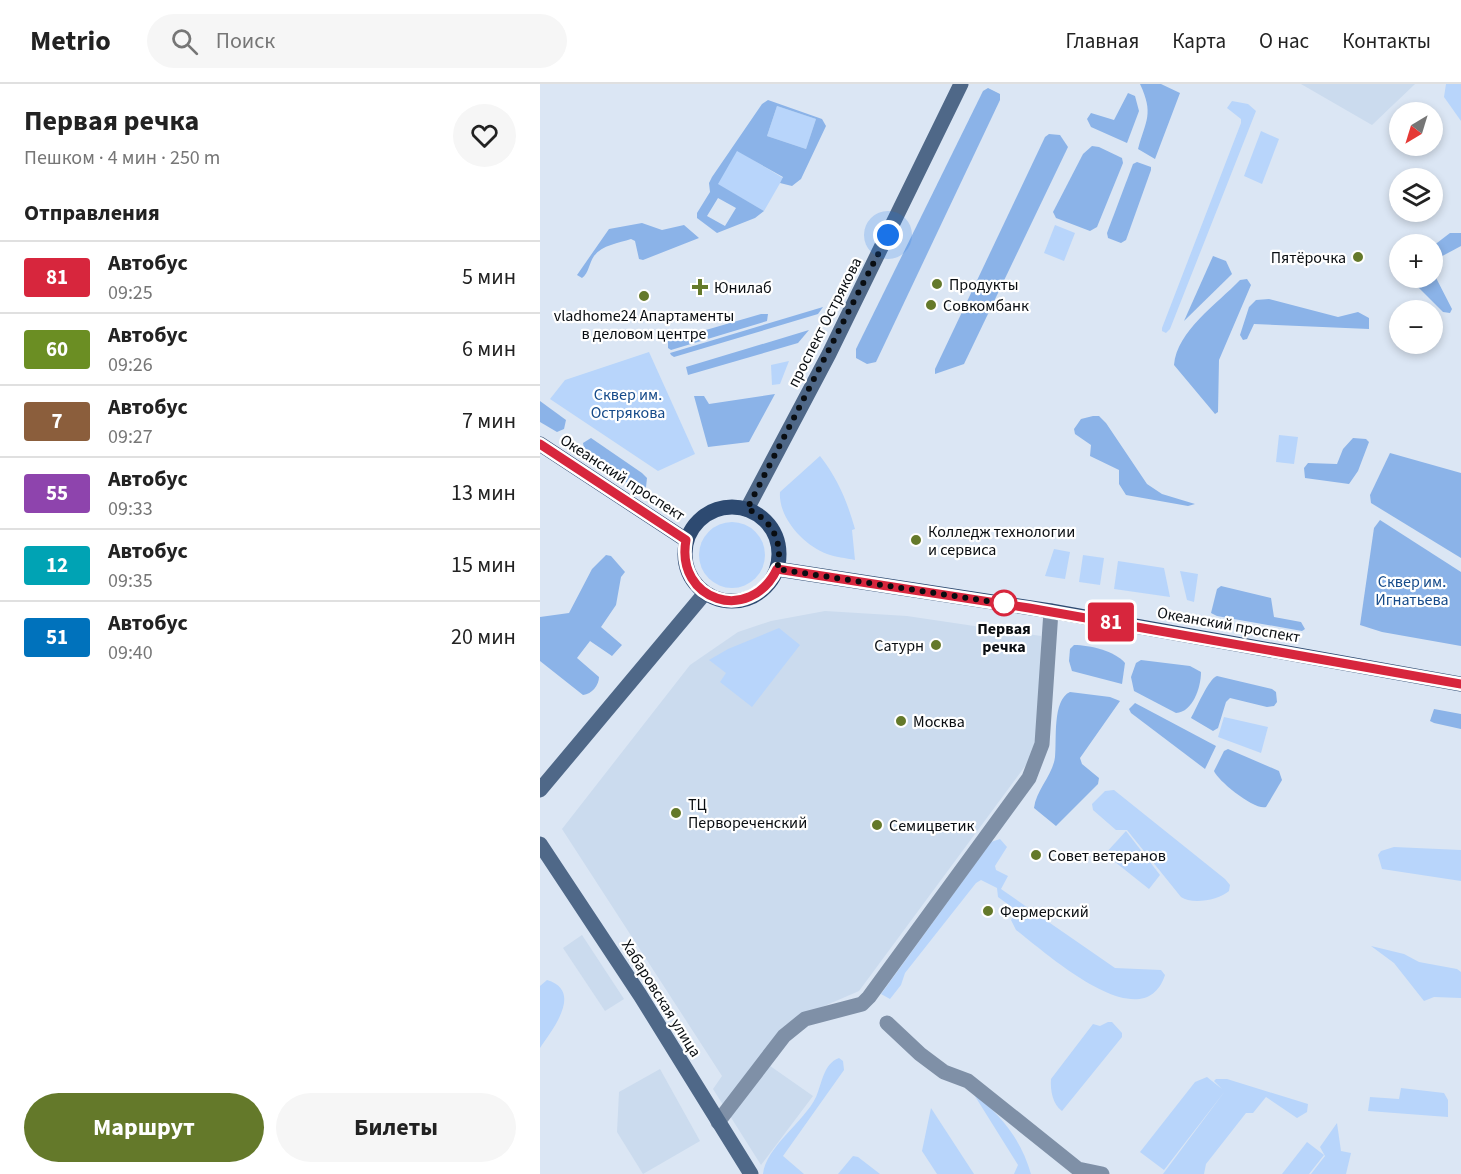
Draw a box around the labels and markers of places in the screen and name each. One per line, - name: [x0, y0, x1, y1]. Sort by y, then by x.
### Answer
- place label: Пятёрочка: [1271, 247, 1346, 269]
- marker: Пятёрочка: [1351, 250, 1365, 264]
- place label: Продукты: [949, 274, 1019, 296]
- place label: Юнилаб: [714, 277, 772, 299]
- marker: Продукты: [930, 277, 944, 291]
- marker: Юнилаб: [691, 278, 709, 296]
- marker: vladhome24 Апартаменты в деловом центре: [637, 289, 651, 303]
- place label: Совкомбанк: [943, 295, 1029, 317]
- marker: Совкомбанк: [924, 298, 938, 312]
- place label: vladhome24 Апартаменты в деловом центре: [554, 305, 734, 345]
- place label: Колледж технологии и сервиса: [928, 521, 1075, 561]
- marker: Колледж технологии и сервиса: [909, 533, 923, 547]
- marker: Первая речка: [991, 590, 1017, 616]
- place label: Первая речка: [977, 618, 1031, 658]
- place label: Сатурн: [874, 635, 924, 657]
- marker: Сатурн: [929, 638, 943, 652]
- place label: Москва: [913, 711, 965, 733]
- marker: Москва: [894, 714, 908, 728]
- place label: ТЦ Первореченский: [688, 794, 807, 834]
- marker: ТЦ Первореченский: [669, 806, 683, 820]
- place label: Семицветик: [889, 815, 974, 837]
- marker: Семицветик: [870, 818, 884, 832]
- place label: Совет ветеранов: [1048, 845, 1166, 867]
- marker: Совет ветеранов: [1029, 848, 1043, 862]
- place label: Фермерский: [1000, 901, 1089, 923]
- marker: Фермерский: [981, 904, 995, 918]

